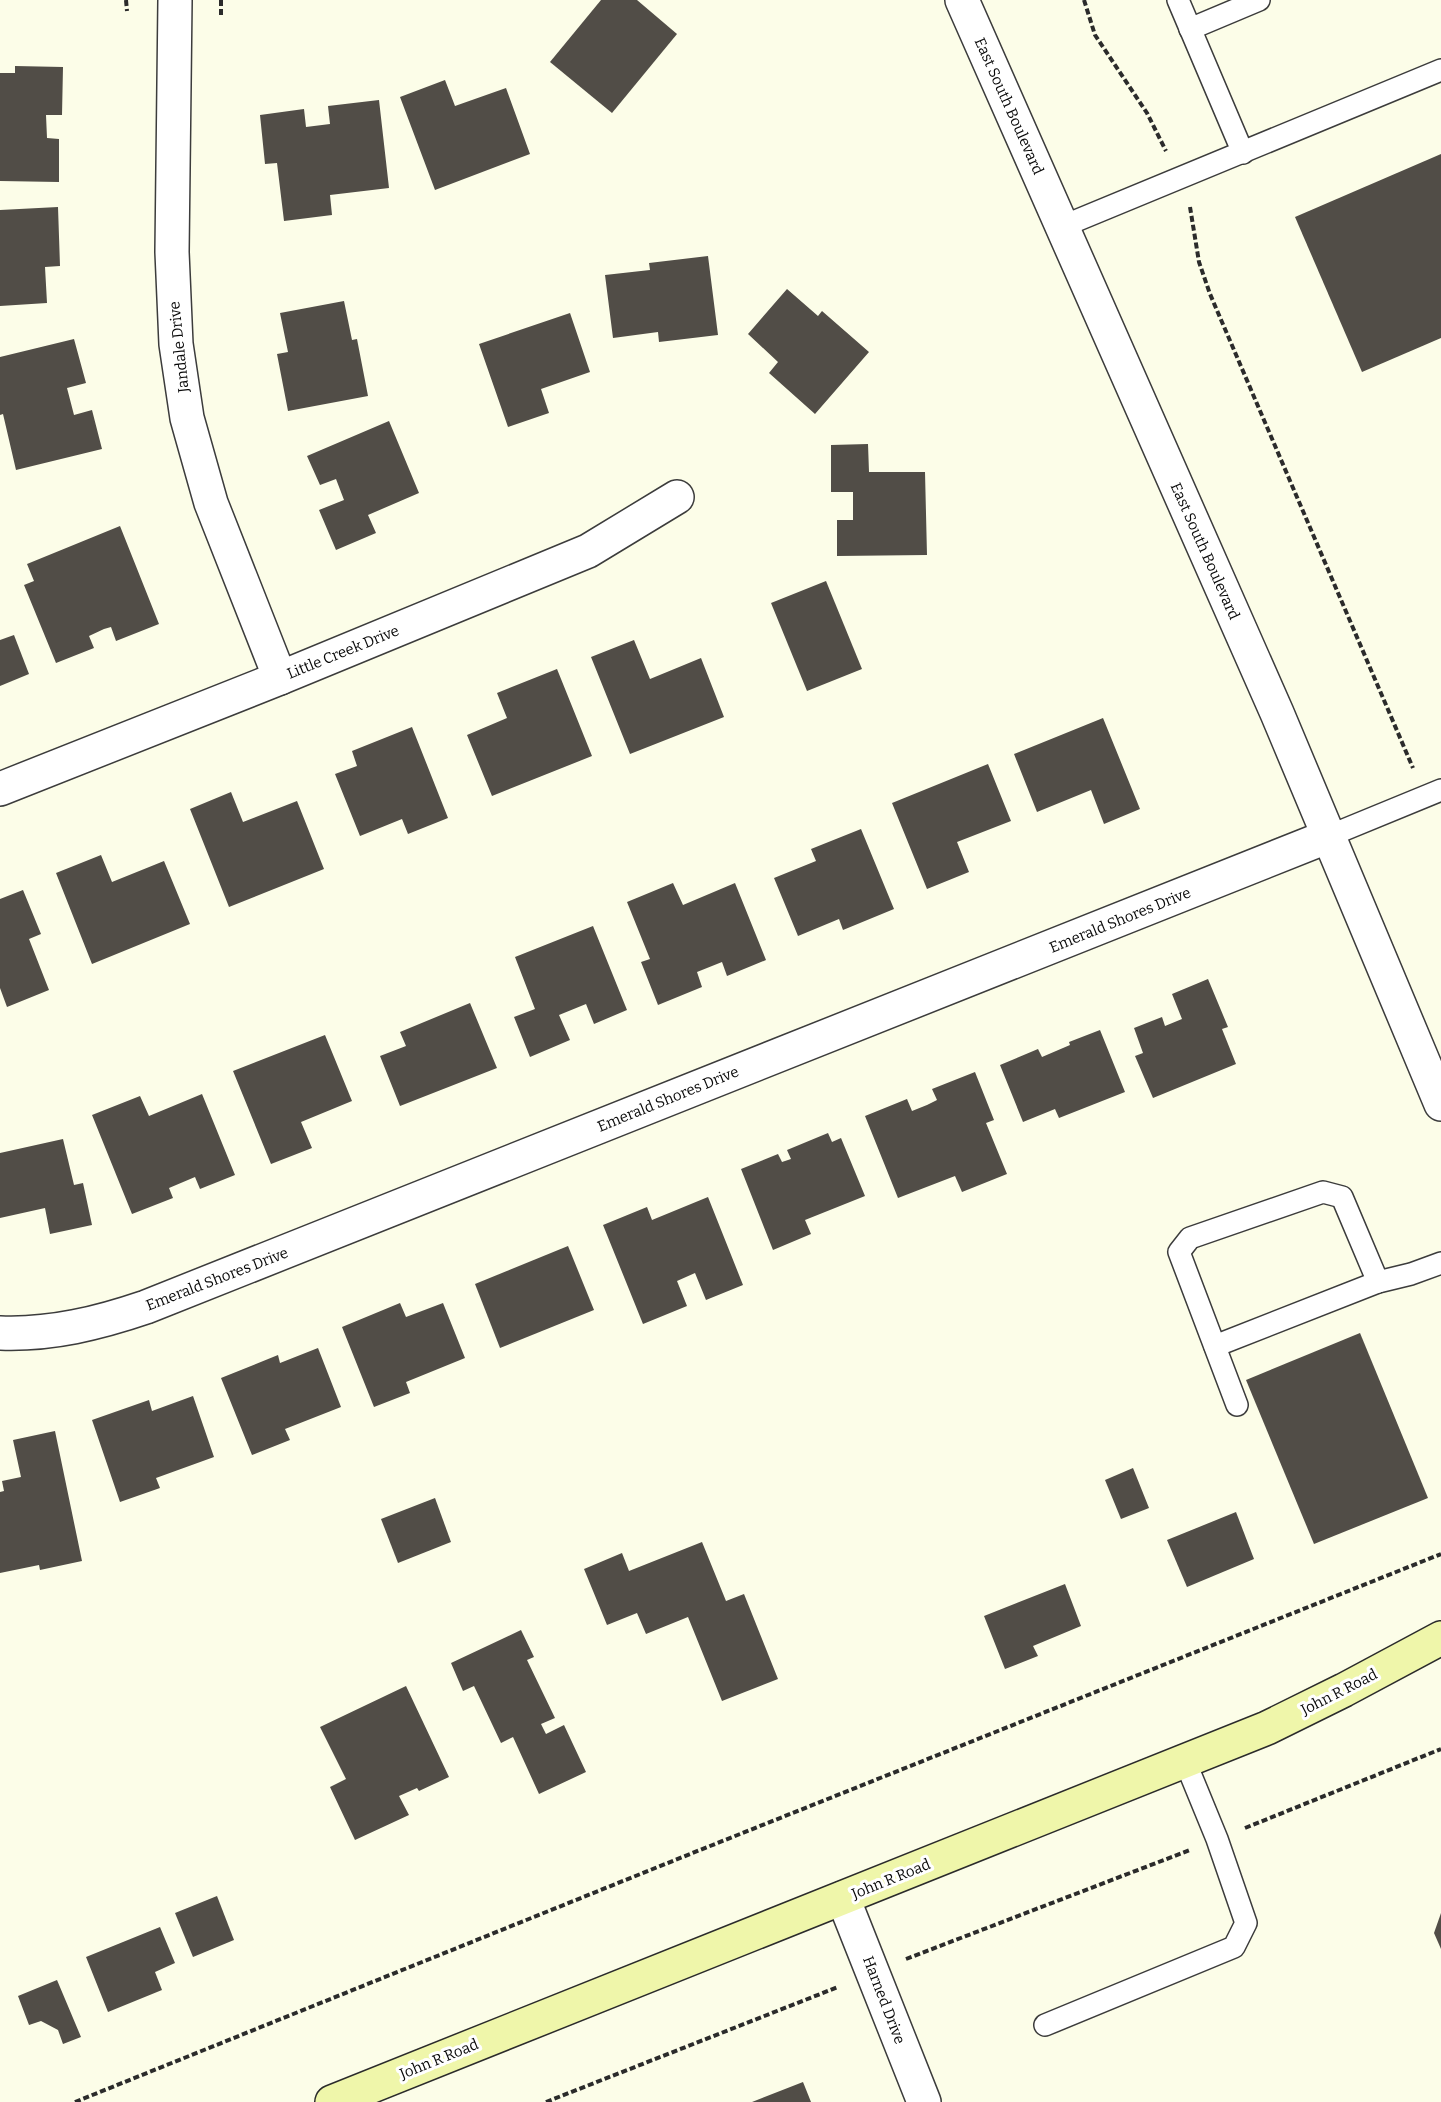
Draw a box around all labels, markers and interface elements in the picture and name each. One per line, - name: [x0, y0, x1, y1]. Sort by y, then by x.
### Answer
- street label: East South Boulevard: [971, 35, 1047, 177]
- street label: Jandale Drive: [165, 300, 193, 395]
- street label: East South Boulevard: [1167, 480, 1243, 622]
- street label: Little Creek Drive: [284, 621, 402, 683]
- street label: Emerald Shores Drive: [1047, 883, 1193, 957]
- street label: Emerald Shores Drive: [595, 1062, 741, 1136]
- street label: Emerald Shores Drive: [143, 1244, 291, 1314]
- street label: John R Road: [1297, 1665, 1380, 1719]
- street label: John R Road: [848, 1855, 933, 1903]
- street label: Harned Drive: [859, 1953, 909, 2047]
- street label: John R Road: [396, 2035, 481, 2083]

